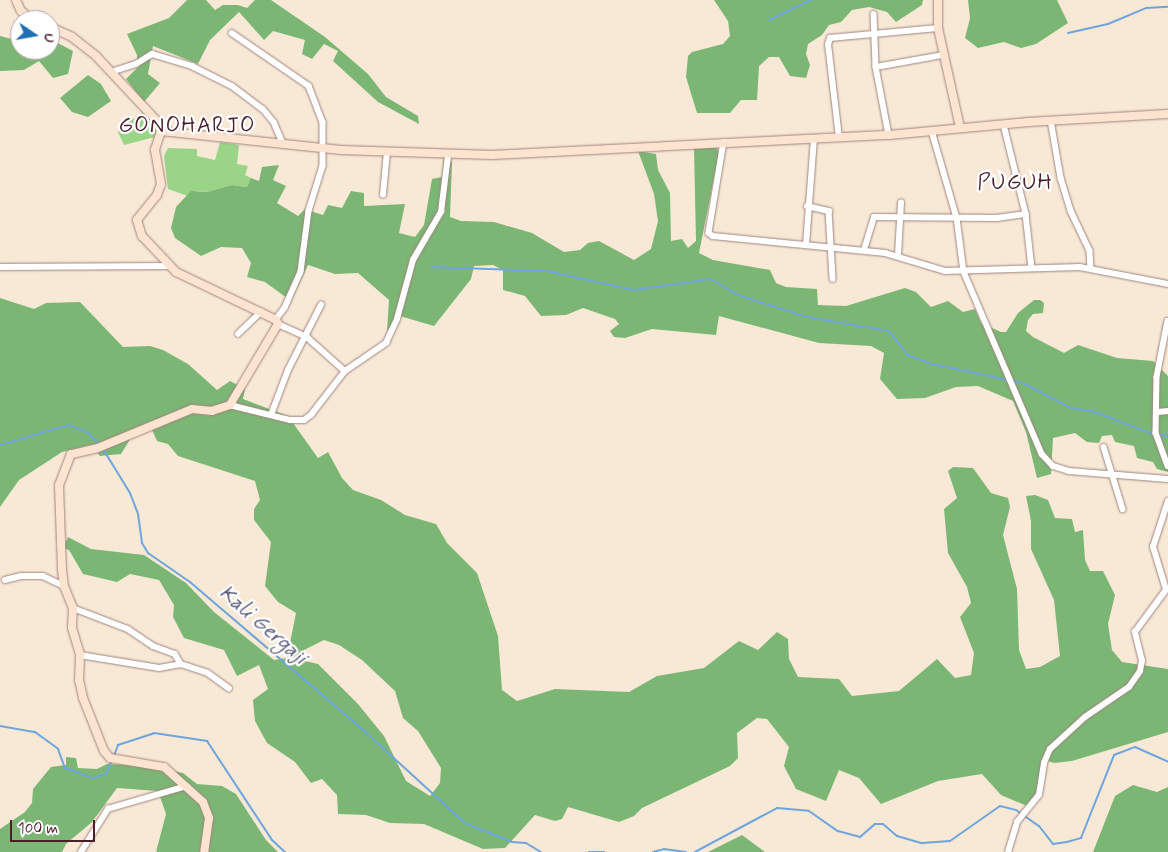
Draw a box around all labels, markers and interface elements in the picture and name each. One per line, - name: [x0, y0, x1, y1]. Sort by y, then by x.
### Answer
- north arrow: [10, 10, 60, 60]
- text: U: [39, 32, 58, 44]
- district label: GONOHARJO: [118, 114, 256, 140]
- district label: PUGUH: [977, 171, 1053, 197]
- water label: Kali Gergaji: [214, 580, 312, 670]
- scale bar: [12, 810, 98, 842]
- text: 100 m: [18, 819, 58, 839]

